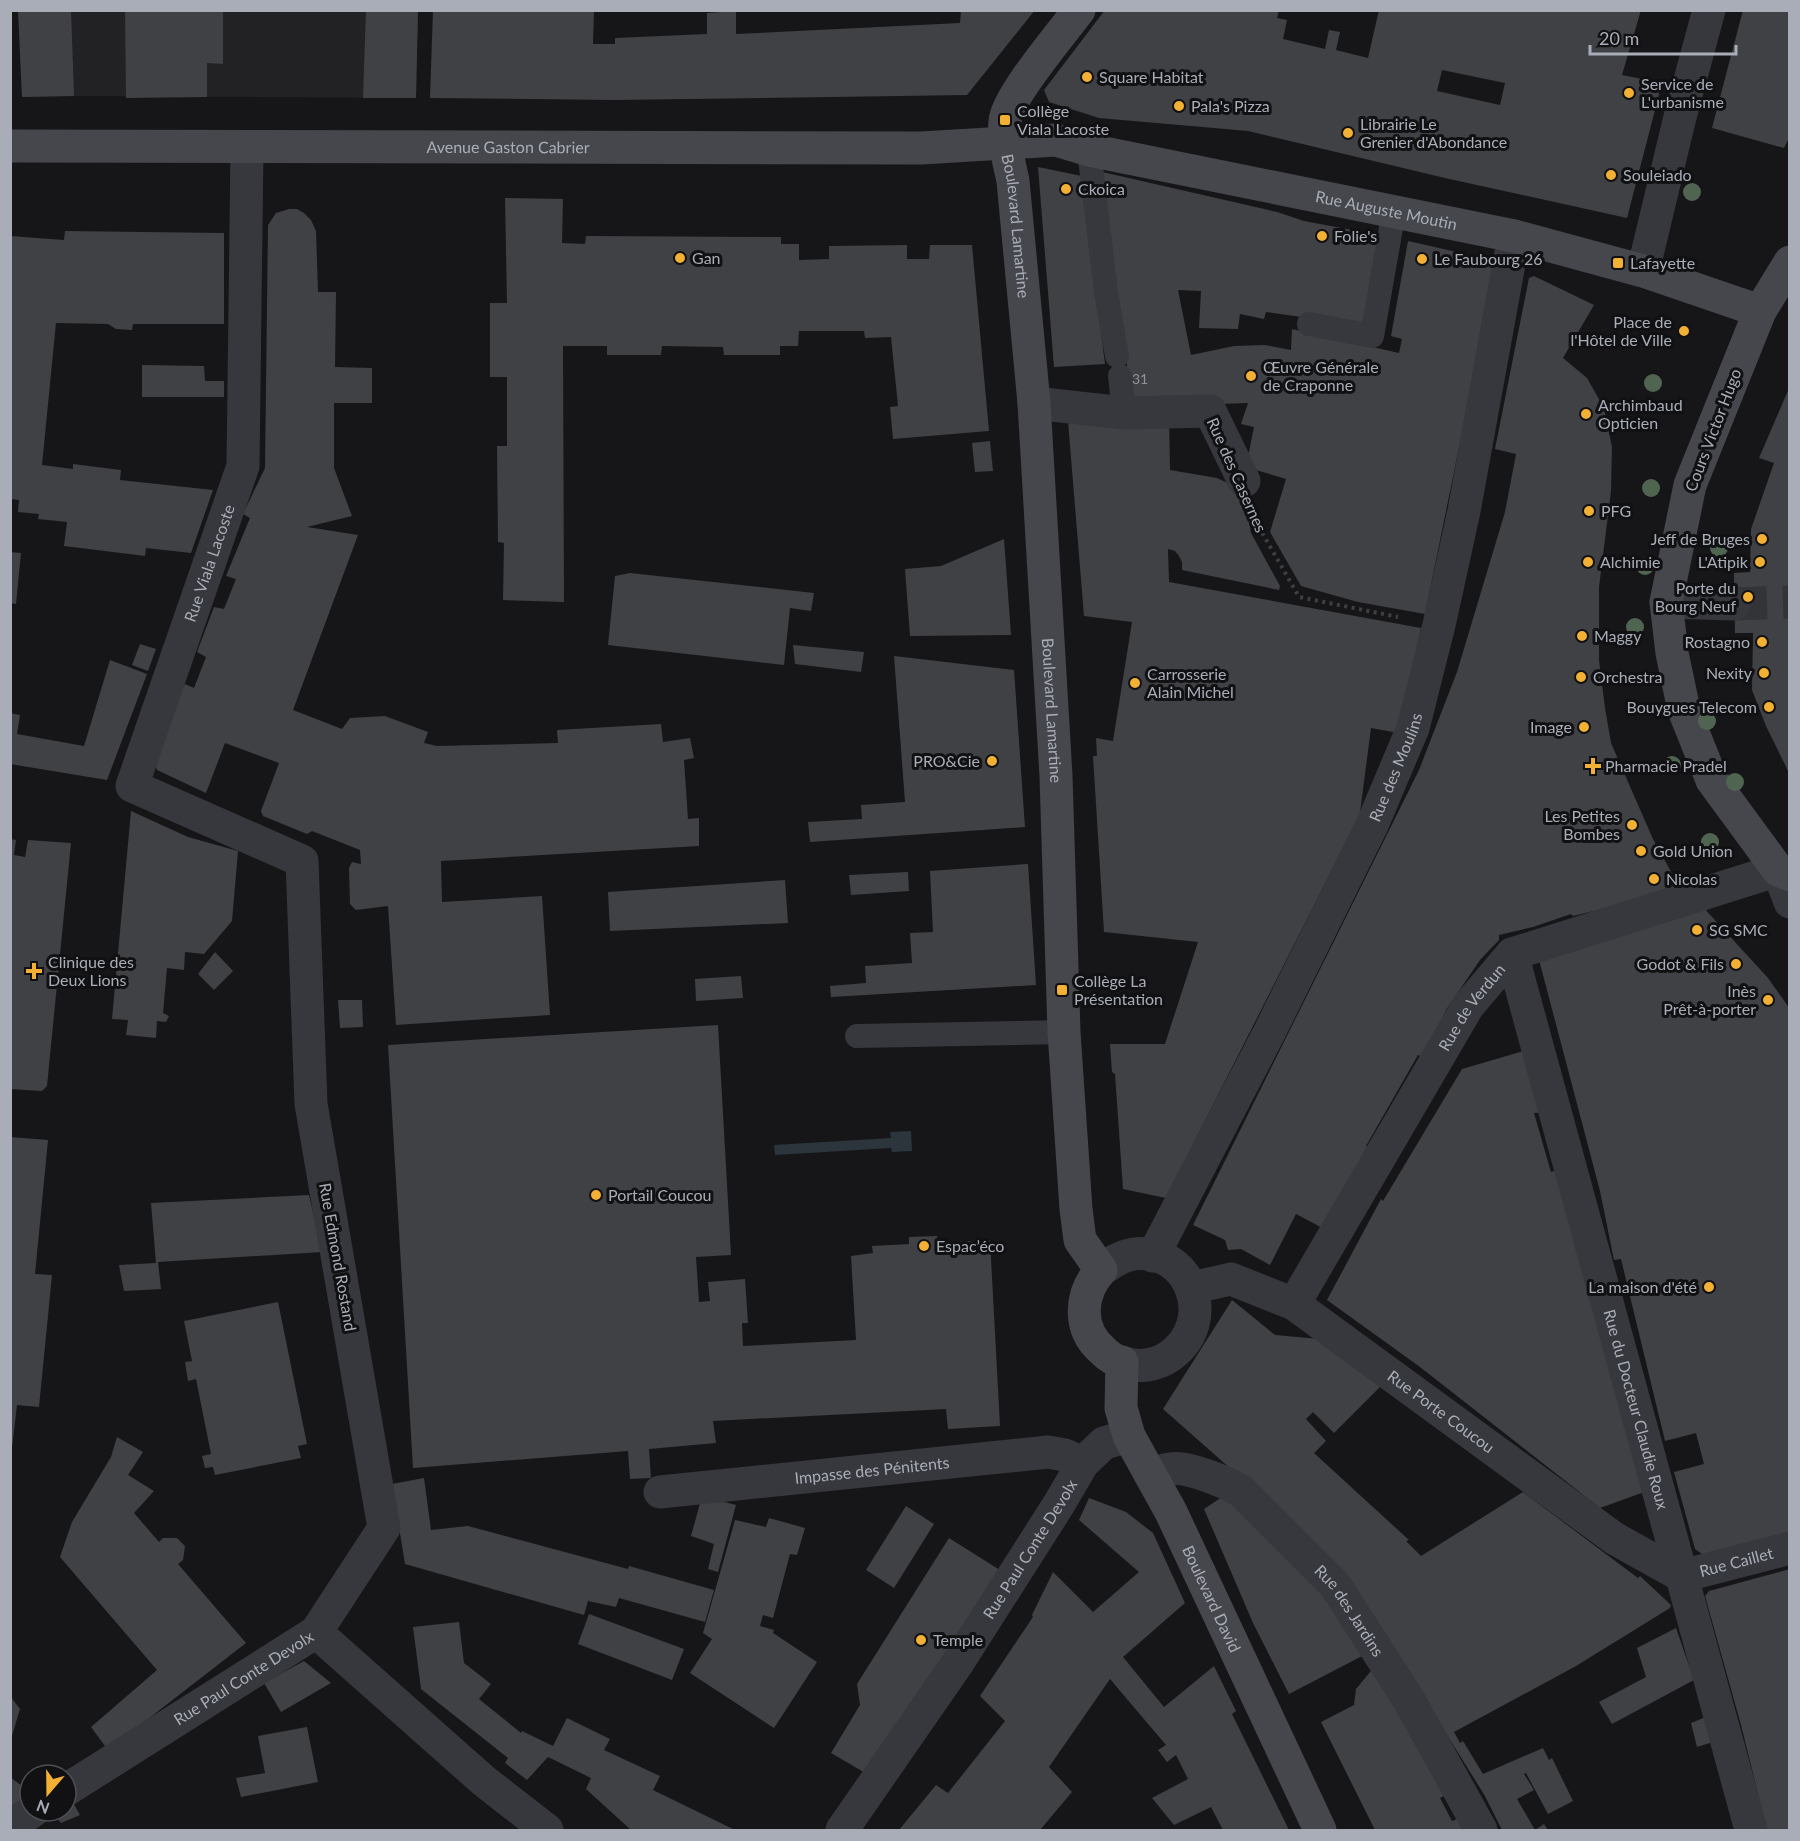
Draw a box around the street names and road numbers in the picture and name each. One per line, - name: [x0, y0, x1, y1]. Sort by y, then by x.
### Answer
- street label: Avenue Gaston Cabrier: [426, 137, 590, 156]
- street label: Boulevard Lamartine: [998, 152, 1034, 299]
- street label: Rue Auguste Moutin: [1314, 186, 1459, 233]
- street label: Cours Victor Hugo: [1680, 366, 1745, 494]
- street label: Rue des Casernes: [1204, 414, 1271, 535]
- street label: Rue Viala Lacoste: [180, 502, 238, 624]
- street label: Boulevard Lamartine: [1039, 637, 1066, 783]
- street label: Rue des Moulins: [1365, 711, 1425, 824]
- street label: Rue de Verdun: [1434, 960, 1509, 1054]
- street label: Rue Edmond Rostand: [316, 1181, 361, 1333]
- street label: Rue du Docteur Claudie Roux: [1600, 1307, 1673, 1512]
- street label: Rue Porte Coucou: [1384, 1366, 1498, 1456]
- street label: Impasse des Pénitents: [794, 1452, 950, 1487]
- street label: Rue Paul Conte Devolx: [978, 1476, 1080, 1622]
- street label: Boulevard David: [1179, 1542, 1245, 1655]
- street label: Rue Caillet: [1697, 1543, 1775, 1580]
- street label: Rue des Jardins: [1311, 1560, 1388, 1660]
- street label: Rue Paul Conte Devolx: [170, 1626, 317, 1728]

